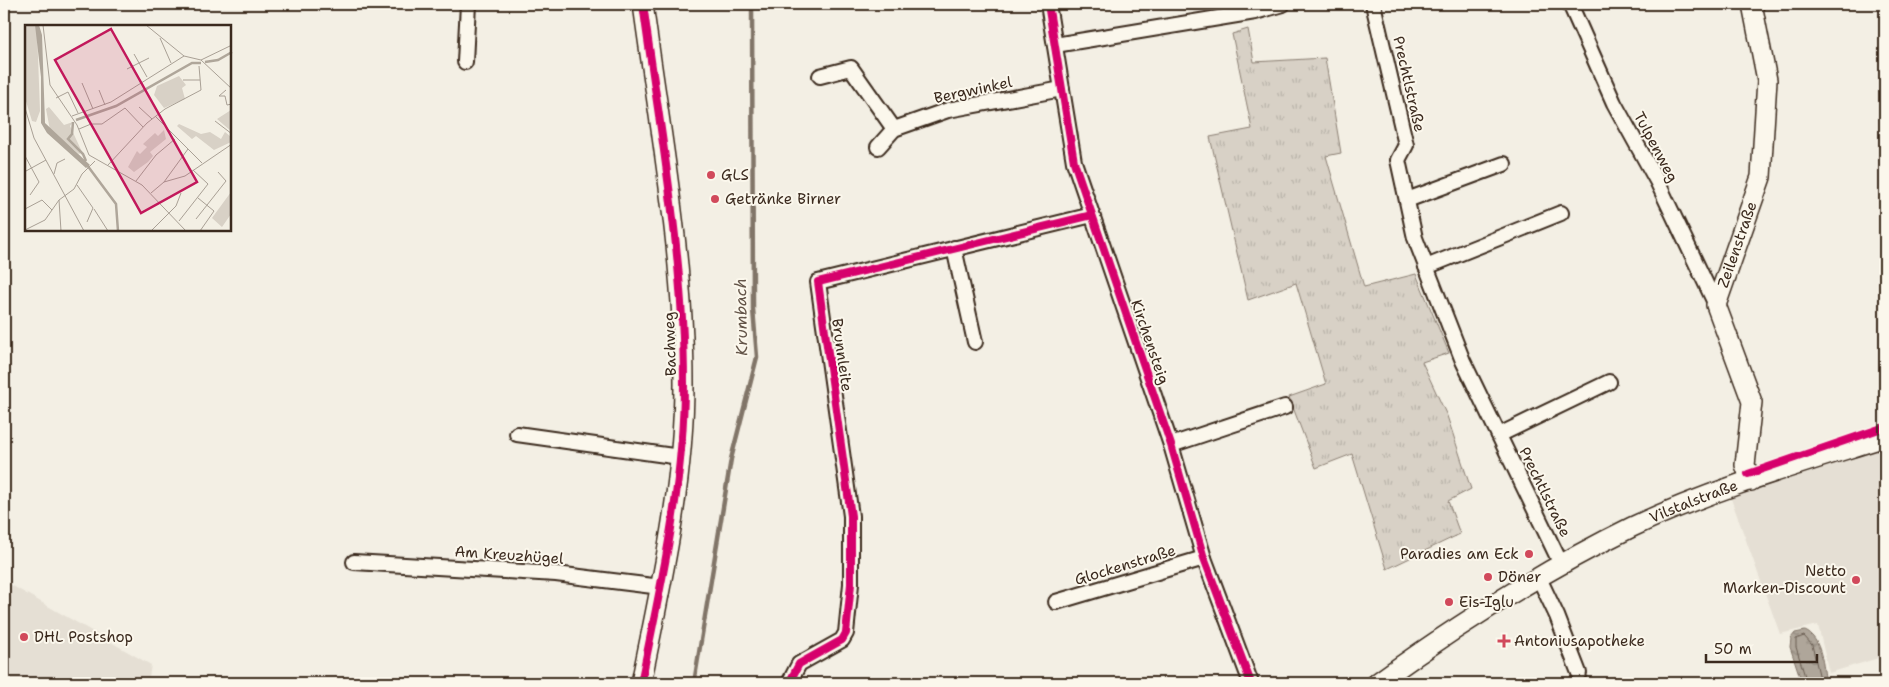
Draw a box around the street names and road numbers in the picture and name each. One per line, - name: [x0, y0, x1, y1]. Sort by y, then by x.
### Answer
- street label: Prechtlstraße: [1388, 34, 1430, 134]
- street label: Bergwinkel: [932, 72, 1014, 108]
- street label: Tulpenweg: [1629, 108, 1683, 186]
- street label: Zeilenstraße: [1713, 199, 1762, 290]
- street label: Kirchensteig: [1126, 297, 1174, 387]
- street label: Bachweg: [659, 311, 681, 377]
- street label: Brunnleite: [827, 317, 857, 393]
- street label: Prechtlstraße: [1515, 444, 1575, 540]
- street label: Vilstalstraße: [1646, 475, 1740, 528]
- street label: Glockenstraße: [1072, 540, 1178, 590]
- street label: Am Kreuzhügel: [454, 541, 565, 569]

